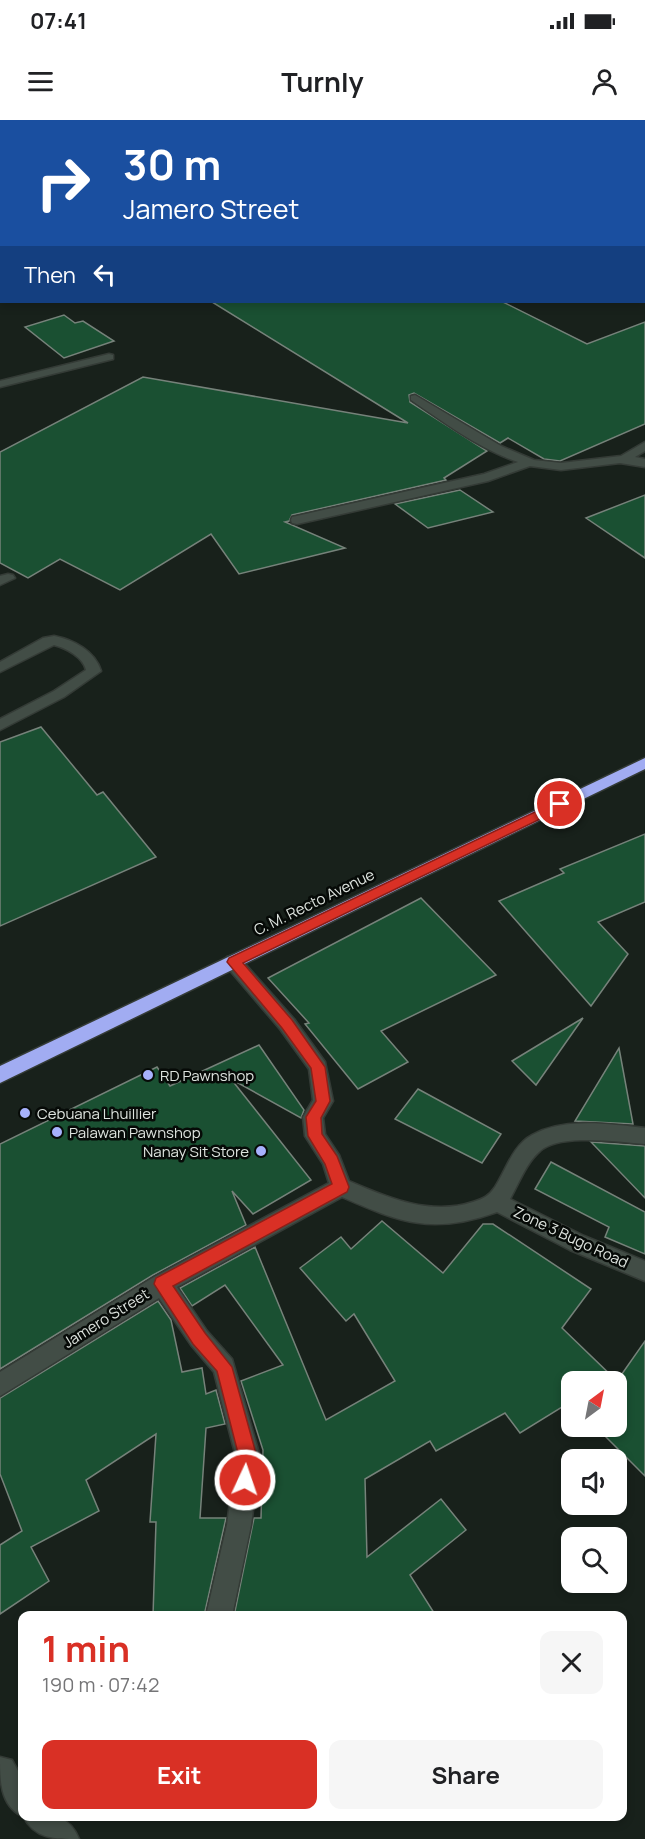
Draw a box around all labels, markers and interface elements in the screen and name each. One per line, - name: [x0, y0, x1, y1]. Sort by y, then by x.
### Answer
- text: 07:41: [30, 6, 87, 36]
- text: Turnly: [281, 63, 364, 100]
- icon: menu: [24, 65, 57, 98]
- icon: person: [588, 65, 621, 98]
- text: 30 m: [123, 135, 221, 193]
- icon: right: [24, 144, 102, 222]
- text: Jamero Street: [123, 190, 299, 227]
- icon: left: [88, 258, 121, 291]
- text: Then: [24, 260, 76, 290]
- pin: [534, 778, 585, 829]
- icon: arrive: [543, 787, 576, 820]
- street label: C. M. Recto Avenue: [250, 864, 378, 940]
- place label: RD Pawnshop: [160, 1065, 254, 1086]
- marker: RD Pawnshop: [141, 1068, 155, 1082]
- place label: Cebuana Lhuillier: [37, 1103, 157, 1124]
- marker: Cebuana Lhuillier: [18, 1106, 32, 1120]
- place label: Palawan Pawnshop: [69, 1122, 201, 1143]
- marker: Palawan Pawnshop: [50, 1125, 64, 1139]
- place label: Nanay Sit Store: [143, 1141, 249, 1162]
- marker: Nanay Sit Store: [254, 1144, 268, 1158]
- street label: Zone 3 Bugo Road: [510, 1201, 632, 1273]
- street label: Jamero Street: [59, 1283, 153, 1353]
- north arrow: [561, 1371, 627, 1437]
- map controls: [561, 1371, 627, 1593]
- position arrow: [213, 1448, 277, 1512]
- button: sound: [561, 1449, 627, 1515]
- button: search: [561, 1527, 627, 1593]
- text: 1 min: [42, 1624, 130, 1673]
- button: close: [540, 1631, 603, 1694]
- text: 190 m · 07:42: [42, 1671, 159, 1698]
- button: Exit: [42, 1740, 317, 1809]
- button: Share: [329, 1740, 603, 1809]

